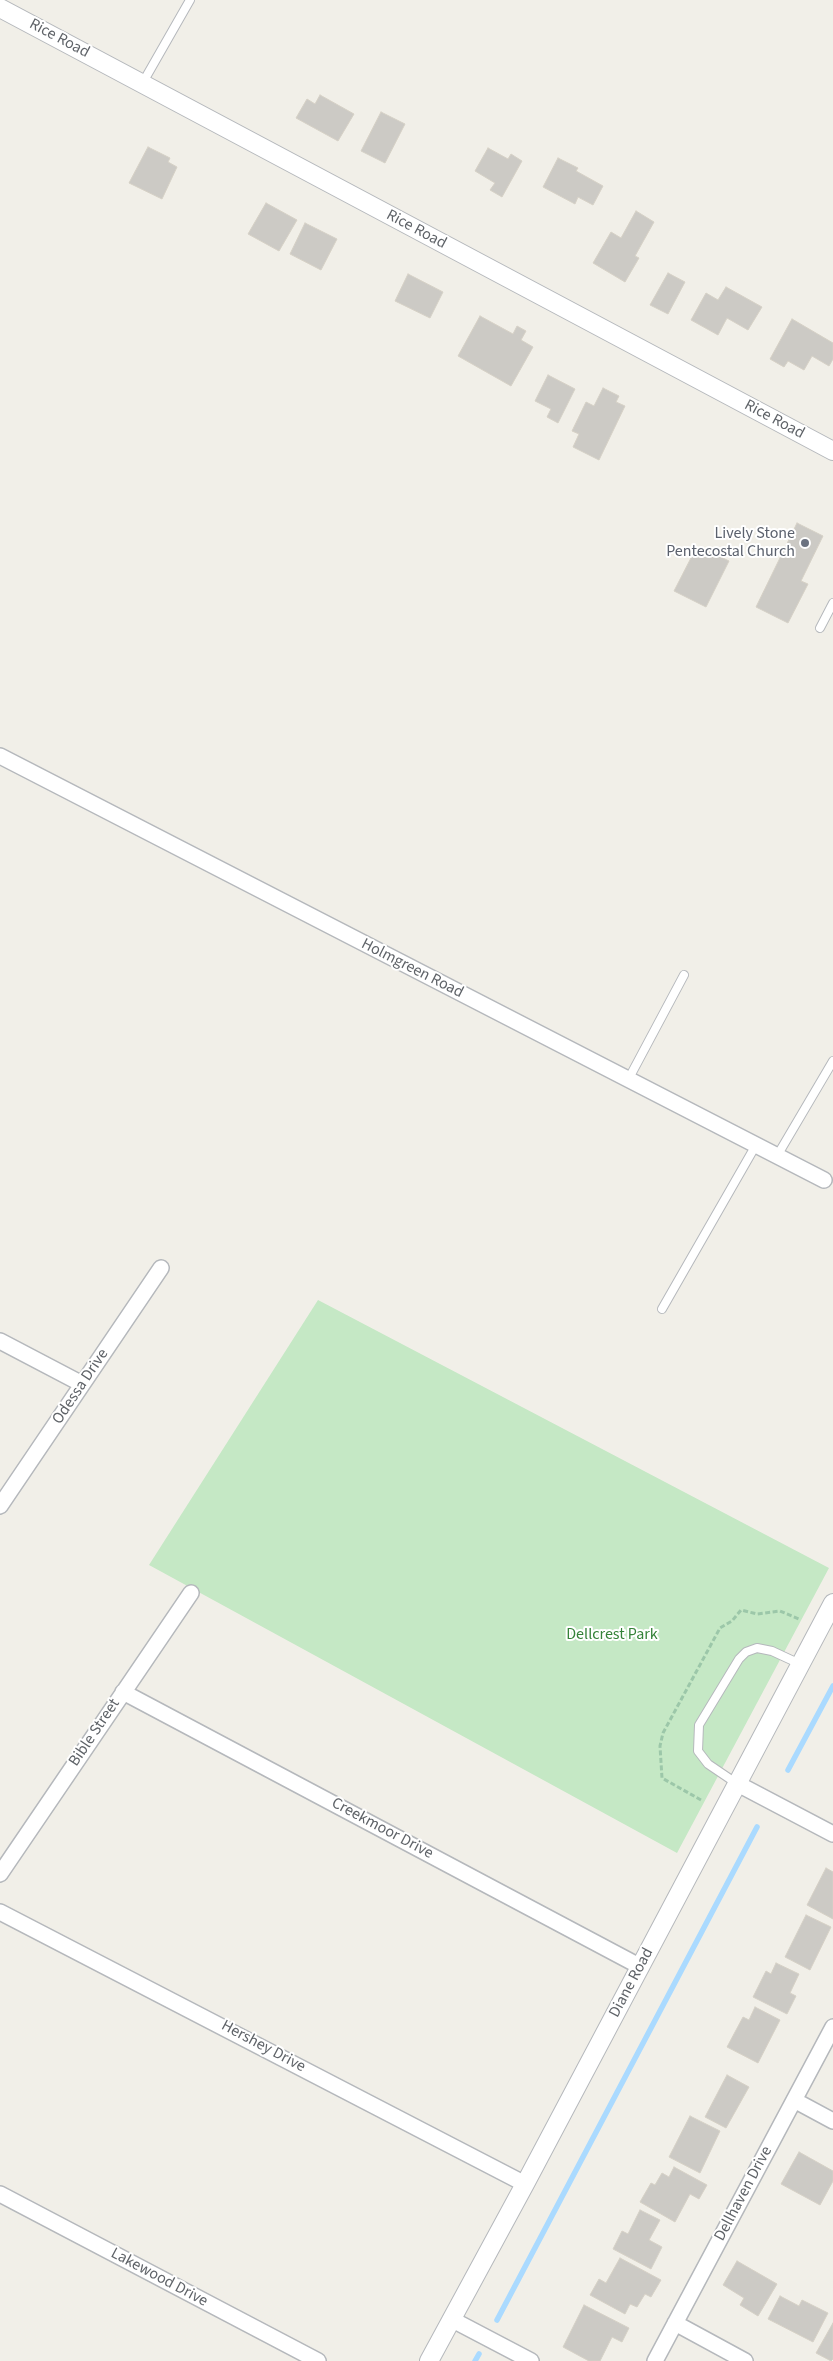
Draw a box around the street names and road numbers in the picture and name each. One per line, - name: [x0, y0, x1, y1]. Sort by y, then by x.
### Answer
- street label: Rice Road: [26, 15, 92, 63]
- street label: Rice Road: [383, 206, 449, 254]
- street label: Rice Road: [741, 396, 807, 444]
- street label: Holmgreen Road: [358, 935, 466, 1003]
- street label: Odessa Drive: [49, 1346, 113, 1428]
- street label: Bible Street: [65, 1696, 125, 1770]
- street label: Creekmoor Drive: [328, 1794, 436, 1864]
- street label: Diane Road: [606, 1945, 658, 2021]
- street label: Hershey Drive: [218, 2017, 308, 2077]
- street label: Dellhaven Drive: [711, 2143, 777, 2245]
- street label: Lakewood Drive: [107, 2244, 211, 2312]

